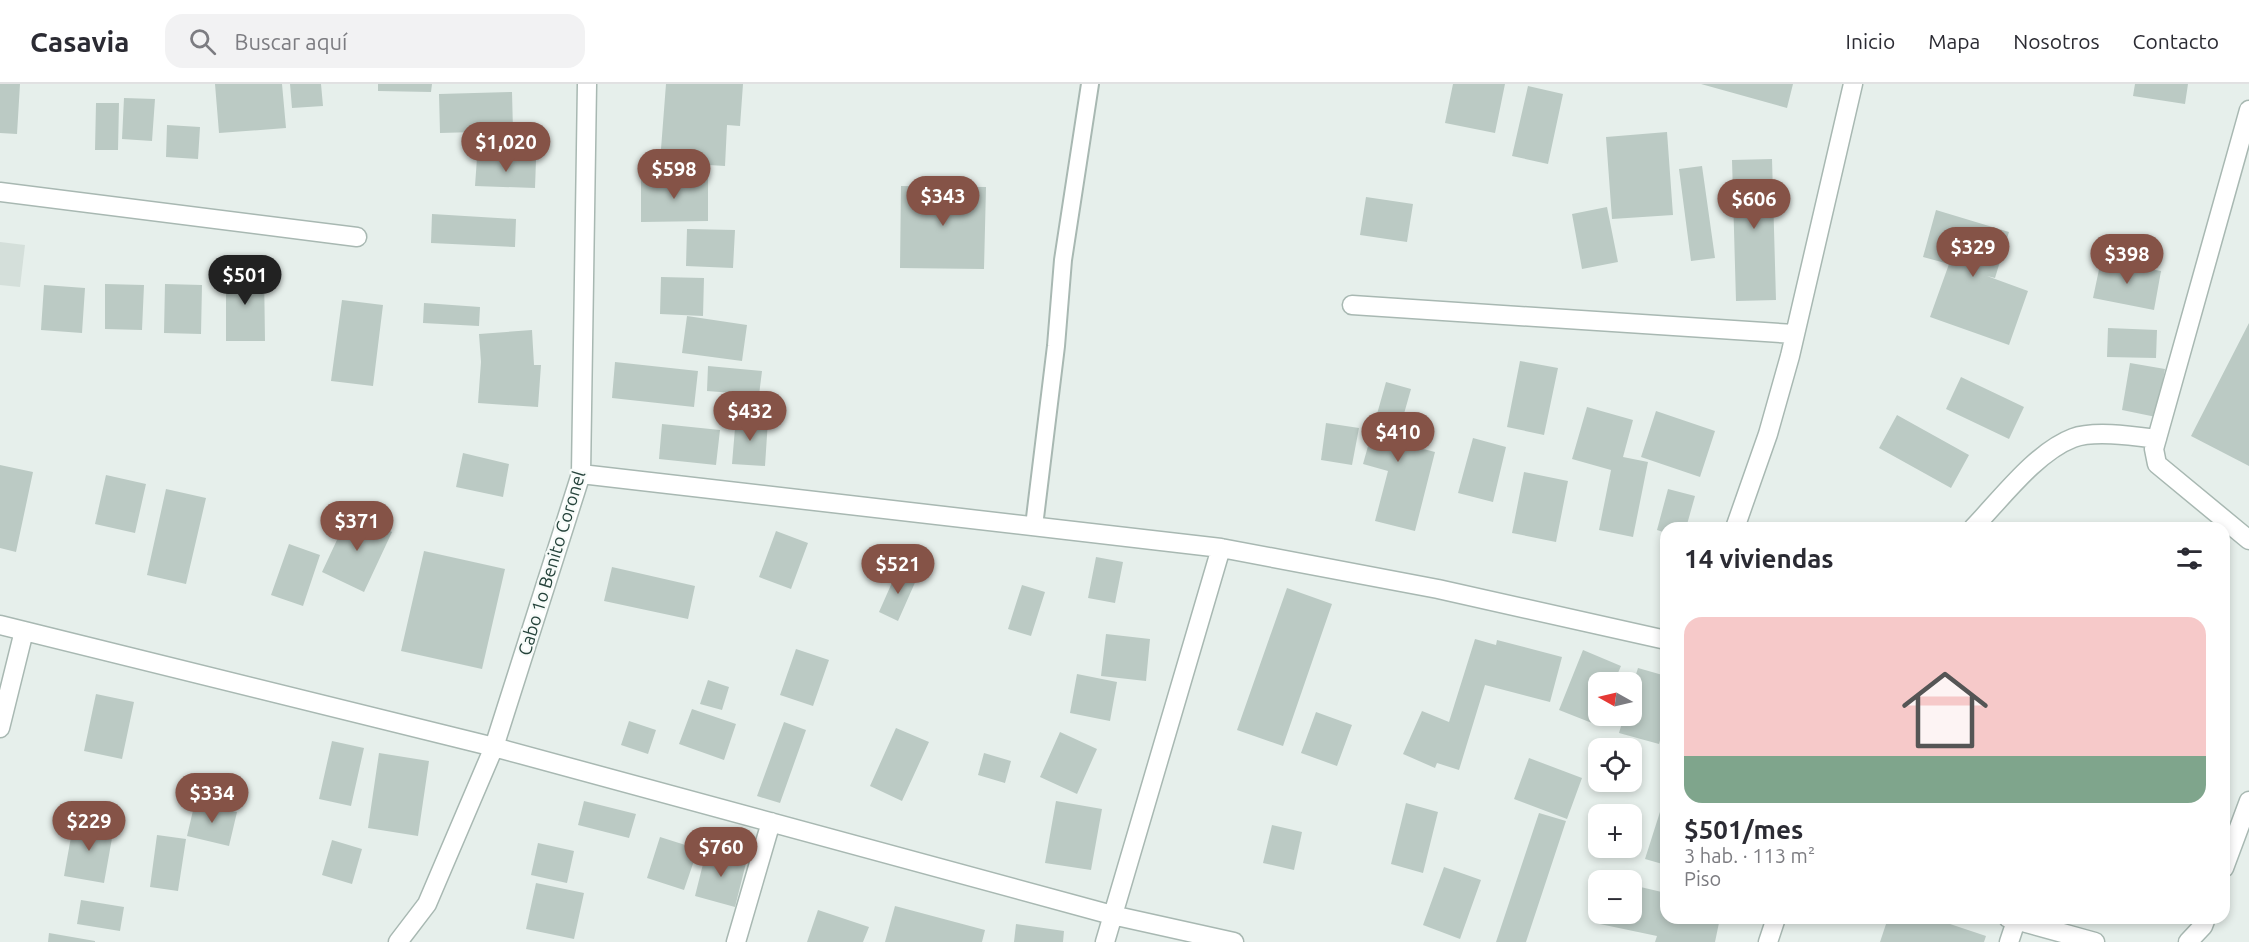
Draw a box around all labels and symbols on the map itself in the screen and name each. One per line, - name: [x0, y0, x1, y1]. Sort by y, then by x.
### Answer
- pin: $1,020: [457, 122, 555, 173]
- pin: $598: [638, 149, 710, 200]
- pin: $343: [907, 176, 979, 227]
- pin: $606: [1718, 179, 1790, 230]
- pin: $329: [1937, 227, 2009, 278]
- pin: $398: [2091, 234, 2163, 285]
- pin: $501: [209, 255, 281, 306]
- pin: $432: [714, 391, 786, 442]
- pin: $410: [1362, 412, 1434, 463]
- street label: Cabo 1o Benito Coronel: [513, 468, 589, 658]
- pin: $371: [321, 501, 393, 552]
- pin: $521: [862, 544, 934, 595]
- north arrow: [1588, 672, 1642, 726]
- pin: $334: [176, 773, 248, 824]
- pin: $229: [53, 801, 125, 852]
- pin: $760: [685, 827, 757, 878]

